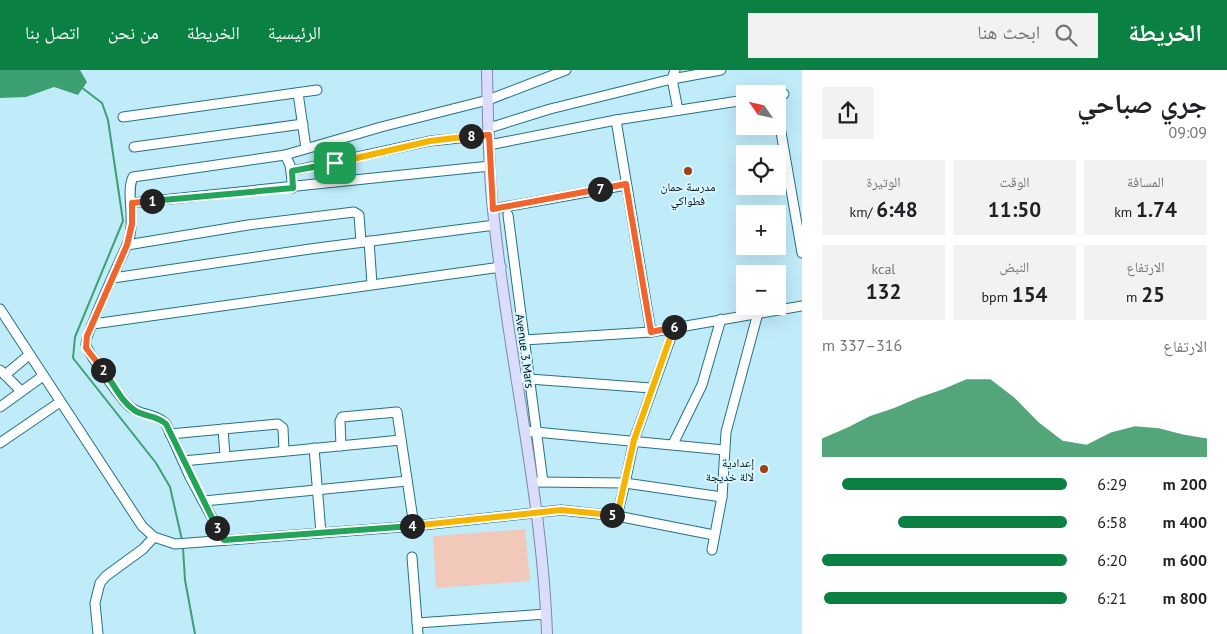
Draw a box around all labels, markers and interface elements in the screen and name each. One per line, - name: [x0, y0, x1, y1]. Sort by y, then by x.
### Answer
- search box: [748, 13, 1098, 58]
- text: الخريطة: [1128, 17, 1202, 48]
- text: ابحث هنا: [977, 20, 1040, 44]
- text: اتصل بنا: [25, 21, 80, 44]
- text: من نحن: [108, 21, 159, 44]
- text: الخريطة: [187, 21, 240, 44]
- text: الرئيسية: [268, 21, 321, 44]
- icon: search: [1052, 21, 1080, 49]
- text: جري صباحي: [1077, 84, 1207, 121]
- north arrow: [736, 85, 786, 135]
- map controls: [736, 85, 786, 315]
- button: share: [822, 87, 874, 139]
- text: 09:09: [1169, 122, 1207, 142]
- pin: 8: [458, 124, 484, 148]
- text: 8: [468, 127, 475, 145]
- pin: [314, 142, 356, 184]
- button: locate: [736, 145, 786, 195]
- icon: arrive: [321, 149, 349, 177]
- marker: مدرسة حمان فطواكي: [682, 165, 694, 177]
- text: الوتيرة: [866, 173, 901, 191]
- text: الوقت: [999, 173, 1030, 191]
- text: المسافة: [1127, 173, 1164, 191]
- pin: 7: [588, 176, 612, 202]
- place label: مدرسة حمان فطواكي: [661, 179, 715, 211]
- text: 7: [597, 180, 604, 198]
- pin: 1: [140, 188, 164, 214]
- text: 1: [149, 192, 156, 210]
- text: 6:48: [876, 196, 918, 223]
- text: 11:50: [988, 196, 1041, 223]
- text: 1.74: [1136, 196, 1177, 223]
- text: /km: [849, 203, 876, 221]
- text: km: [1114, 203, 1136, 221]
- button: +: [736, 205, 786, 255]
- text: النبض: [1000, 258, 1029, 276]
- text: الارتفاع: [1126, 258, 1165, 276]
- text: kcal: [872, 260, 895, 278]
- button: −: [736, 265, 786, 315]
- text: 132: [866, 278, 901, 305]
- text: 154: [1012, 281, 1048, 308]
- text: 25: [1141, 281, 1165, 308]
- text: bpm: [982, 288, 1012, 306]
- text: m: [1126, 288, 1141, 306]
- street label: Avenue 3 Mars: [512, 313, 538, 389]
- pin: 6: [662, 314, 686, 340]
- text: 6: [671, 318, 678, 336]
- text: 316–337 m: [822, 335, 902, 355]
- text: الارتفاع: [1163, 336, 1207, 356]
- pin: 2: [90, 358, 116, 382]
- text: 2: [100, 361, 107, 379]
- place label: إعدادية لالة خديجة: [706, 455, 754, 484]
- marker: إعدادية لالة خديجة: [758, 463, 770, 475]
- text: 6:29: [1097, 474, 1127, 494]
- text: 200 m: [1163, 474, 1207, 494]
- pin: 5: [600, 502, 624, 528]
- text: 5: [609, 506, 616, 524]
- text: 6:58: [1097, 512, 1127, 532]
- text: 400 m: [1163, 512, 1207, 532]
- pin: 4: [400, 514, 424, 538]
- pin: 3: [204, 516, 230, 540]
- text: 4: [409, 517, 416, 535]
- text: 3: [214, 519, 221, 537]
- text: 6:20: [1097, 550, 1127, 570]
- text: 600 m: [1163, 550, 1207, 570]
- text: 6:21: [1097, 588, 1127, 608]
- text: 800 m: [1163, 588, 1207, 608]

